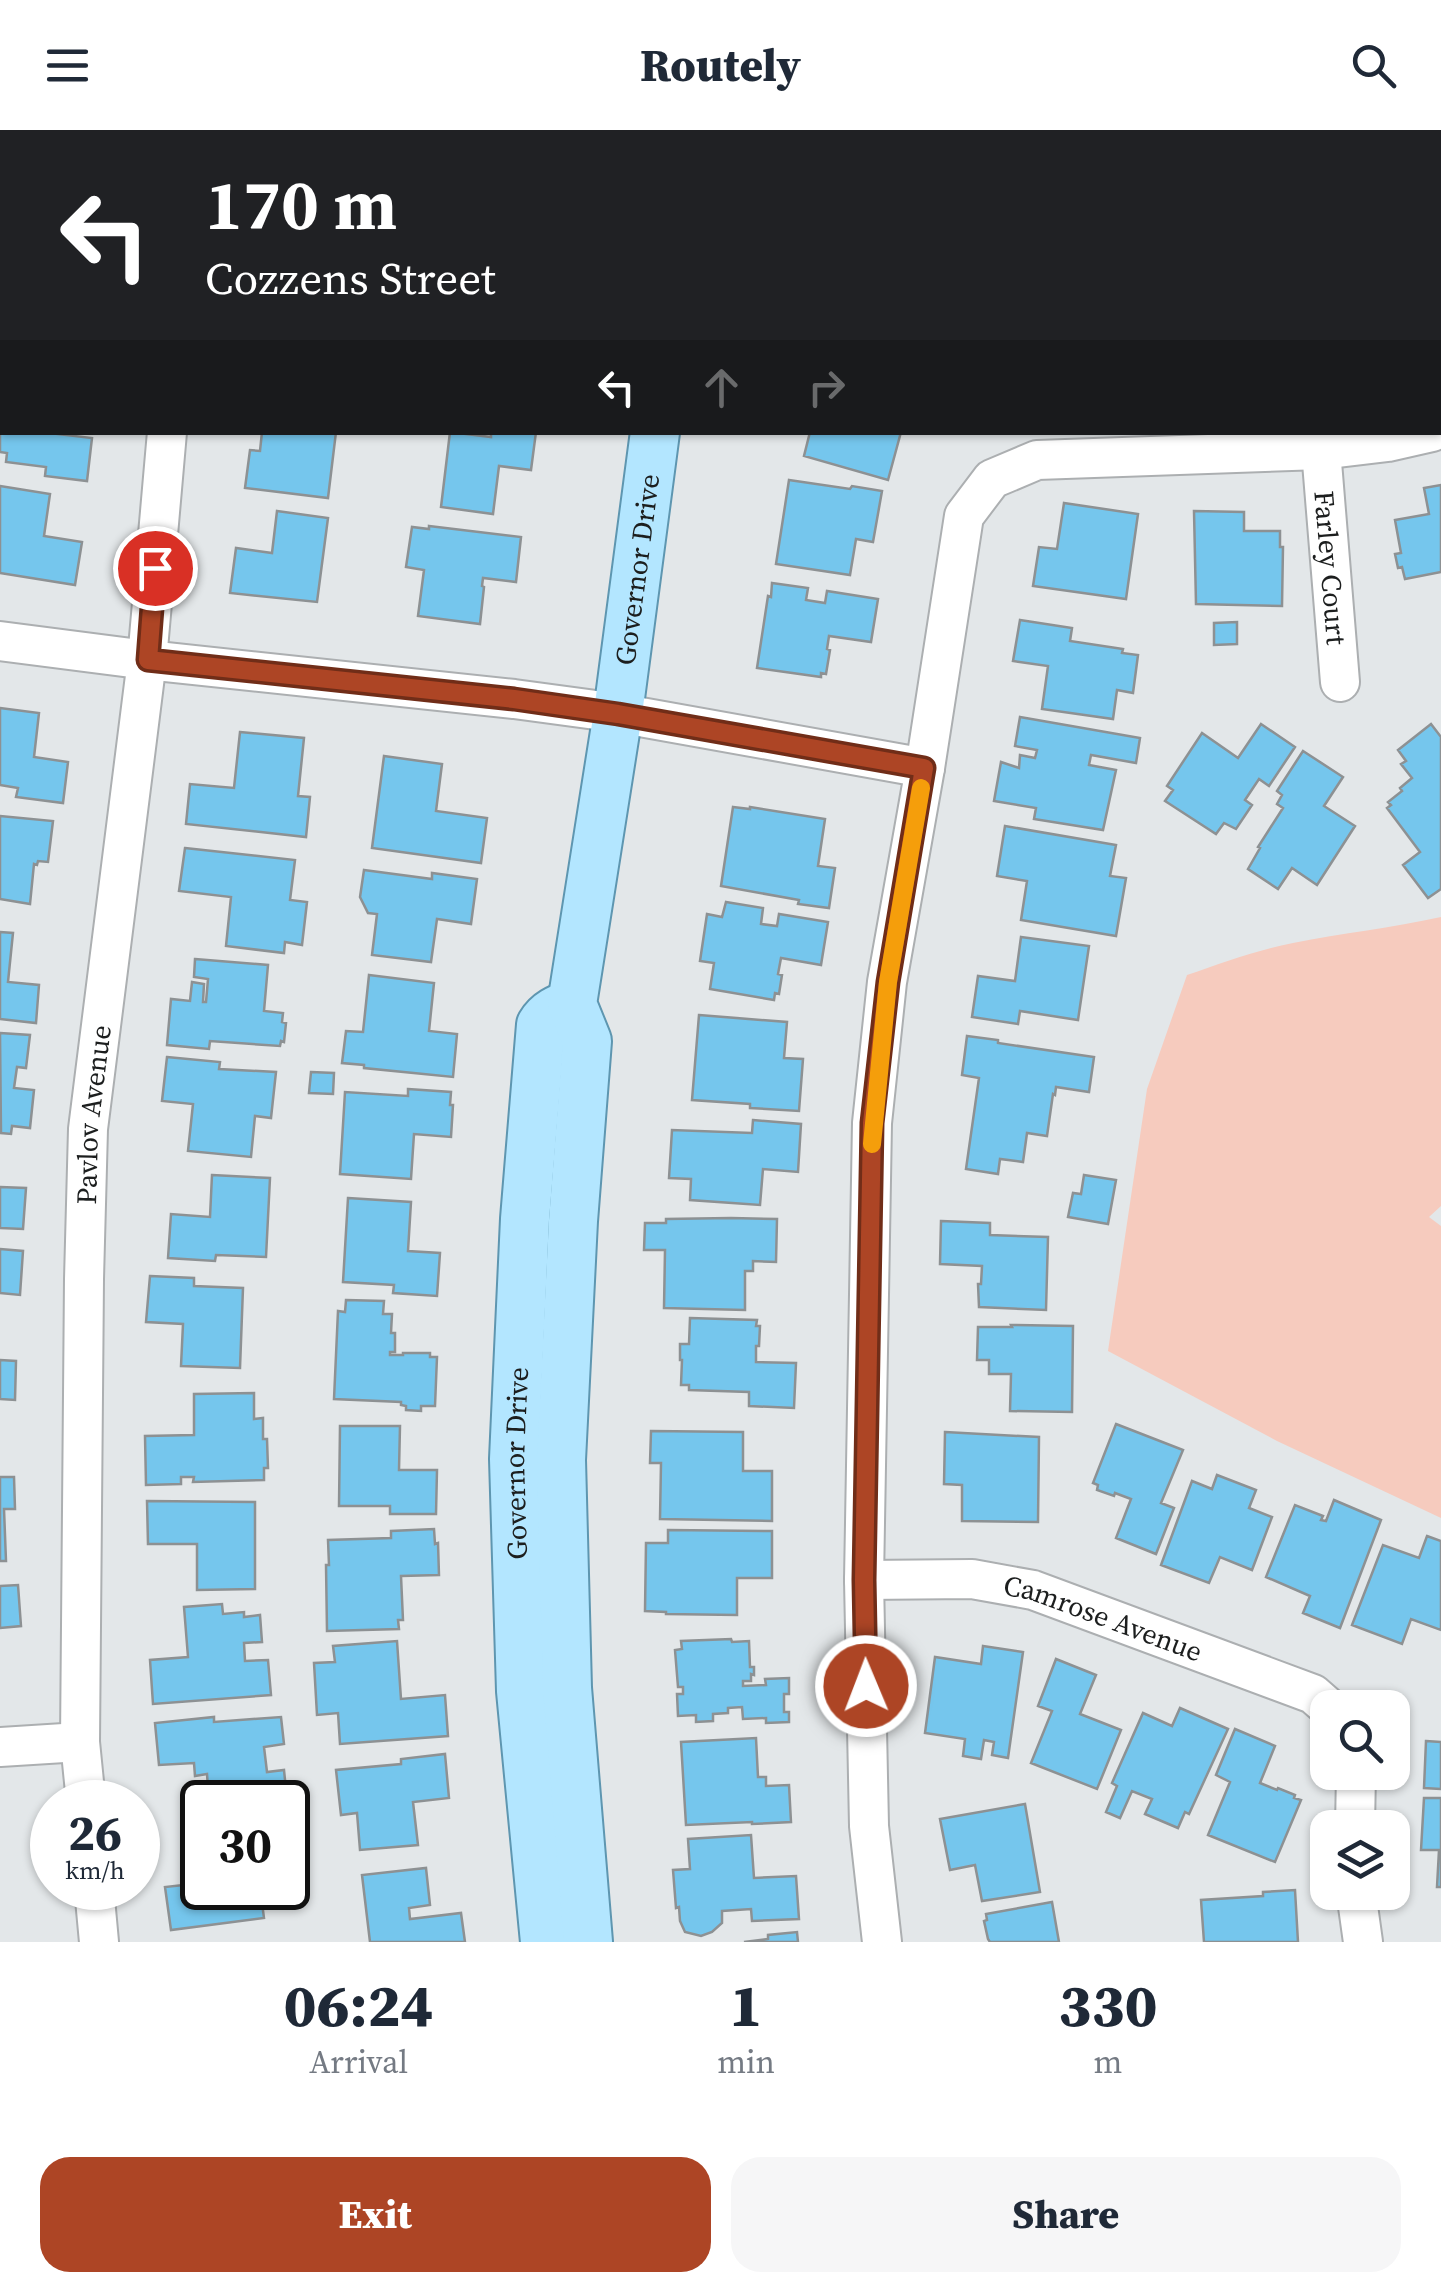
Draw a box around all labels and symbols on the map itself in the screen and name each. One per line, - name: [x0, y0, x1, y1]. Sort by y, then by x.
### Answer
- street label: Governor Drive: [605, 472, 668, 667]
- street label: Farley Court: [1305, 489, 1356, 647]
- pin: [113, 526, 198, 611]
- street label: Pavlov Avenue: [67, 1023, 120, 1205]
- street label: Governor Drive: [495, 1366, 537, 1560]
- street label: Camrose Avenue: [1001, 1566, 1208, 1670]
- position arrow: [814, 1634, 918, 1738]
- speed limit sign: 30: [180, 1780, 310, 1910]

